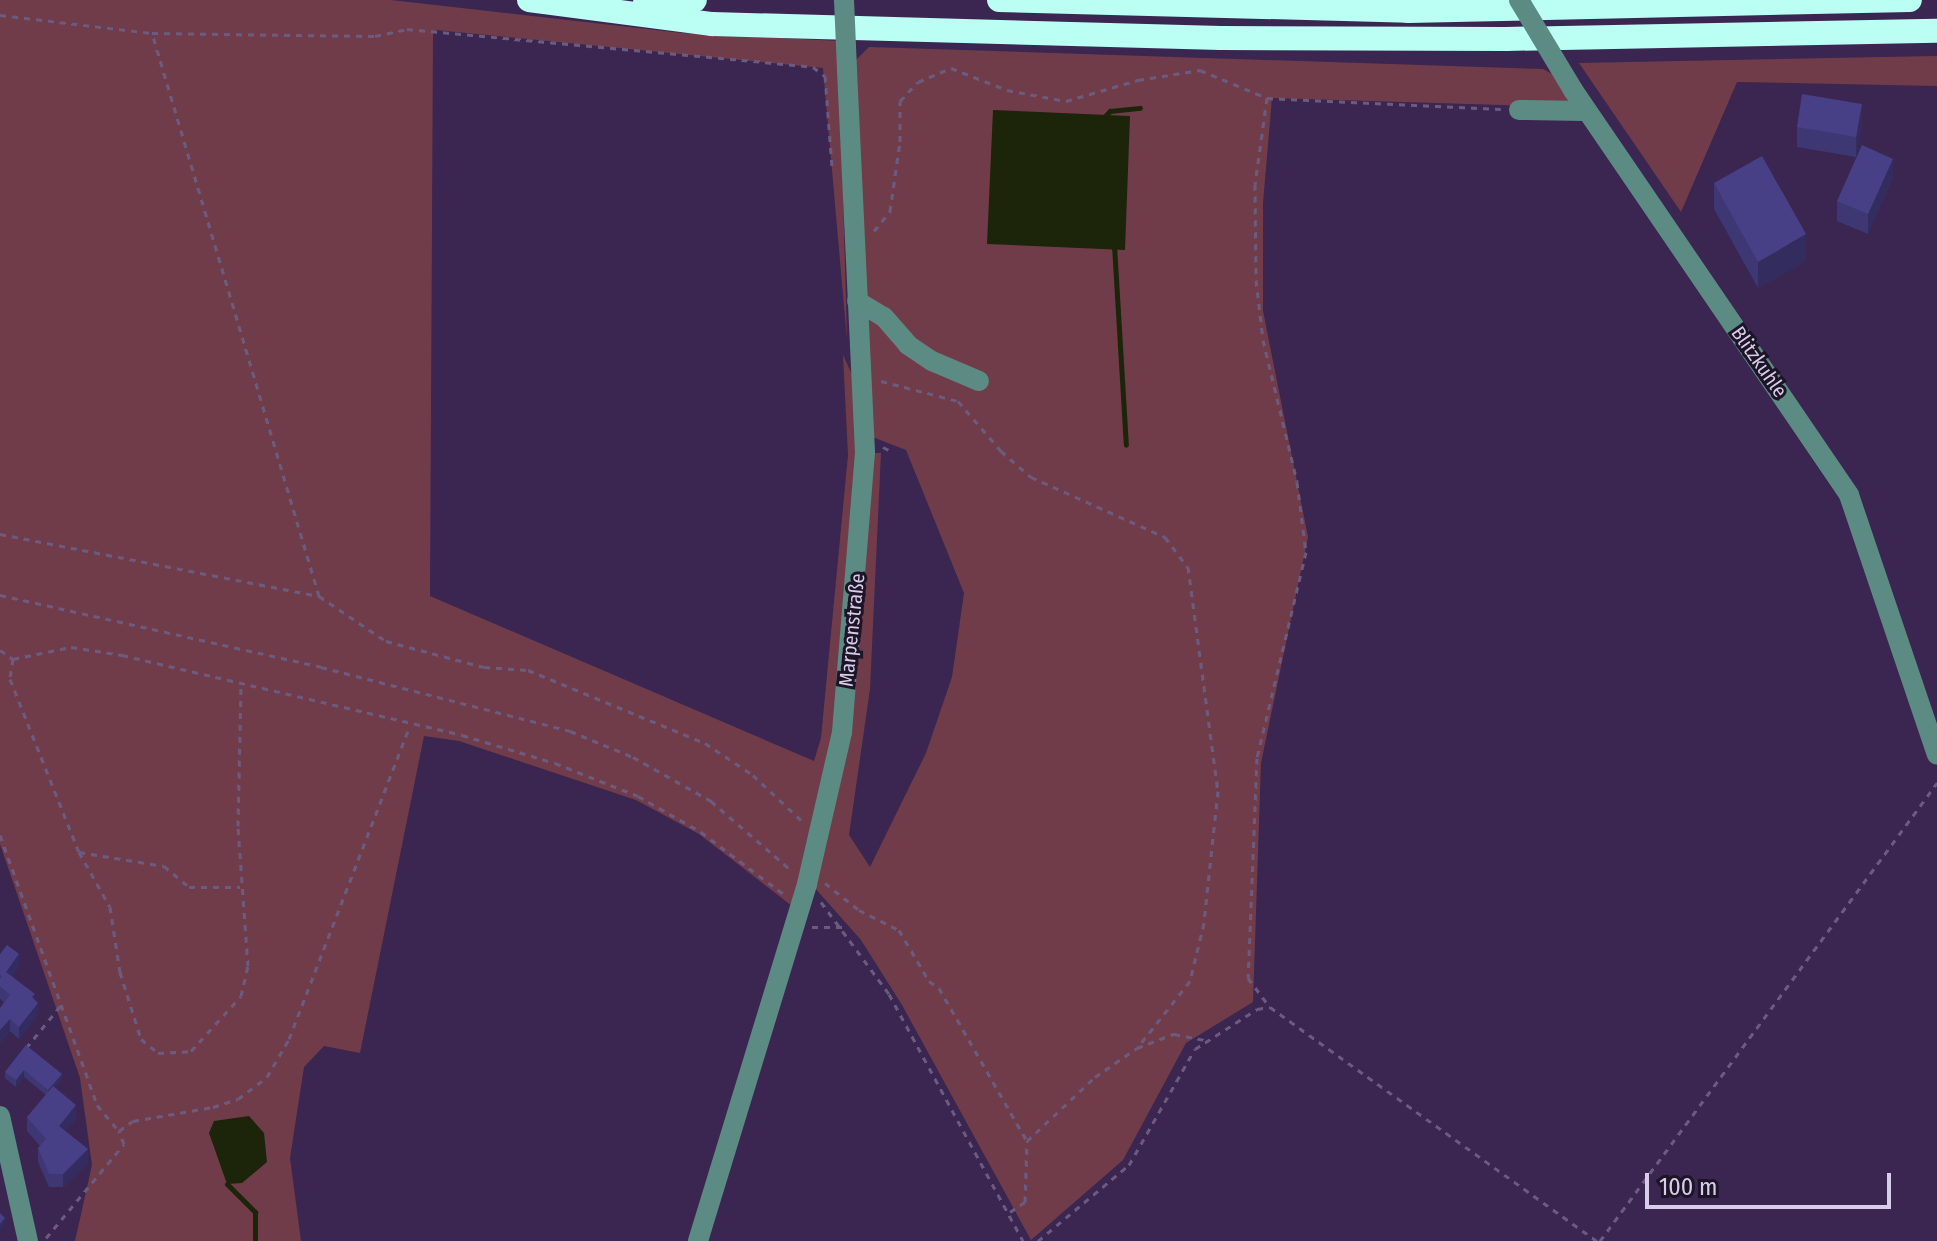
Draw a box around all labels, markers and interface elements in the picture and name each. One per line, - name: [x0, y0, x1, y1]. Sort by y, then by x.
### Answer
- street label: Blitzkuhle: [1726, 322, 1792, 402]
- street label: Marpenstraße: [834, 572, 870, 688]
- scale bar: [1649, 1157, 1895, 1207]
- text: 100 m: [1659, 1173, 1717, 1201]

